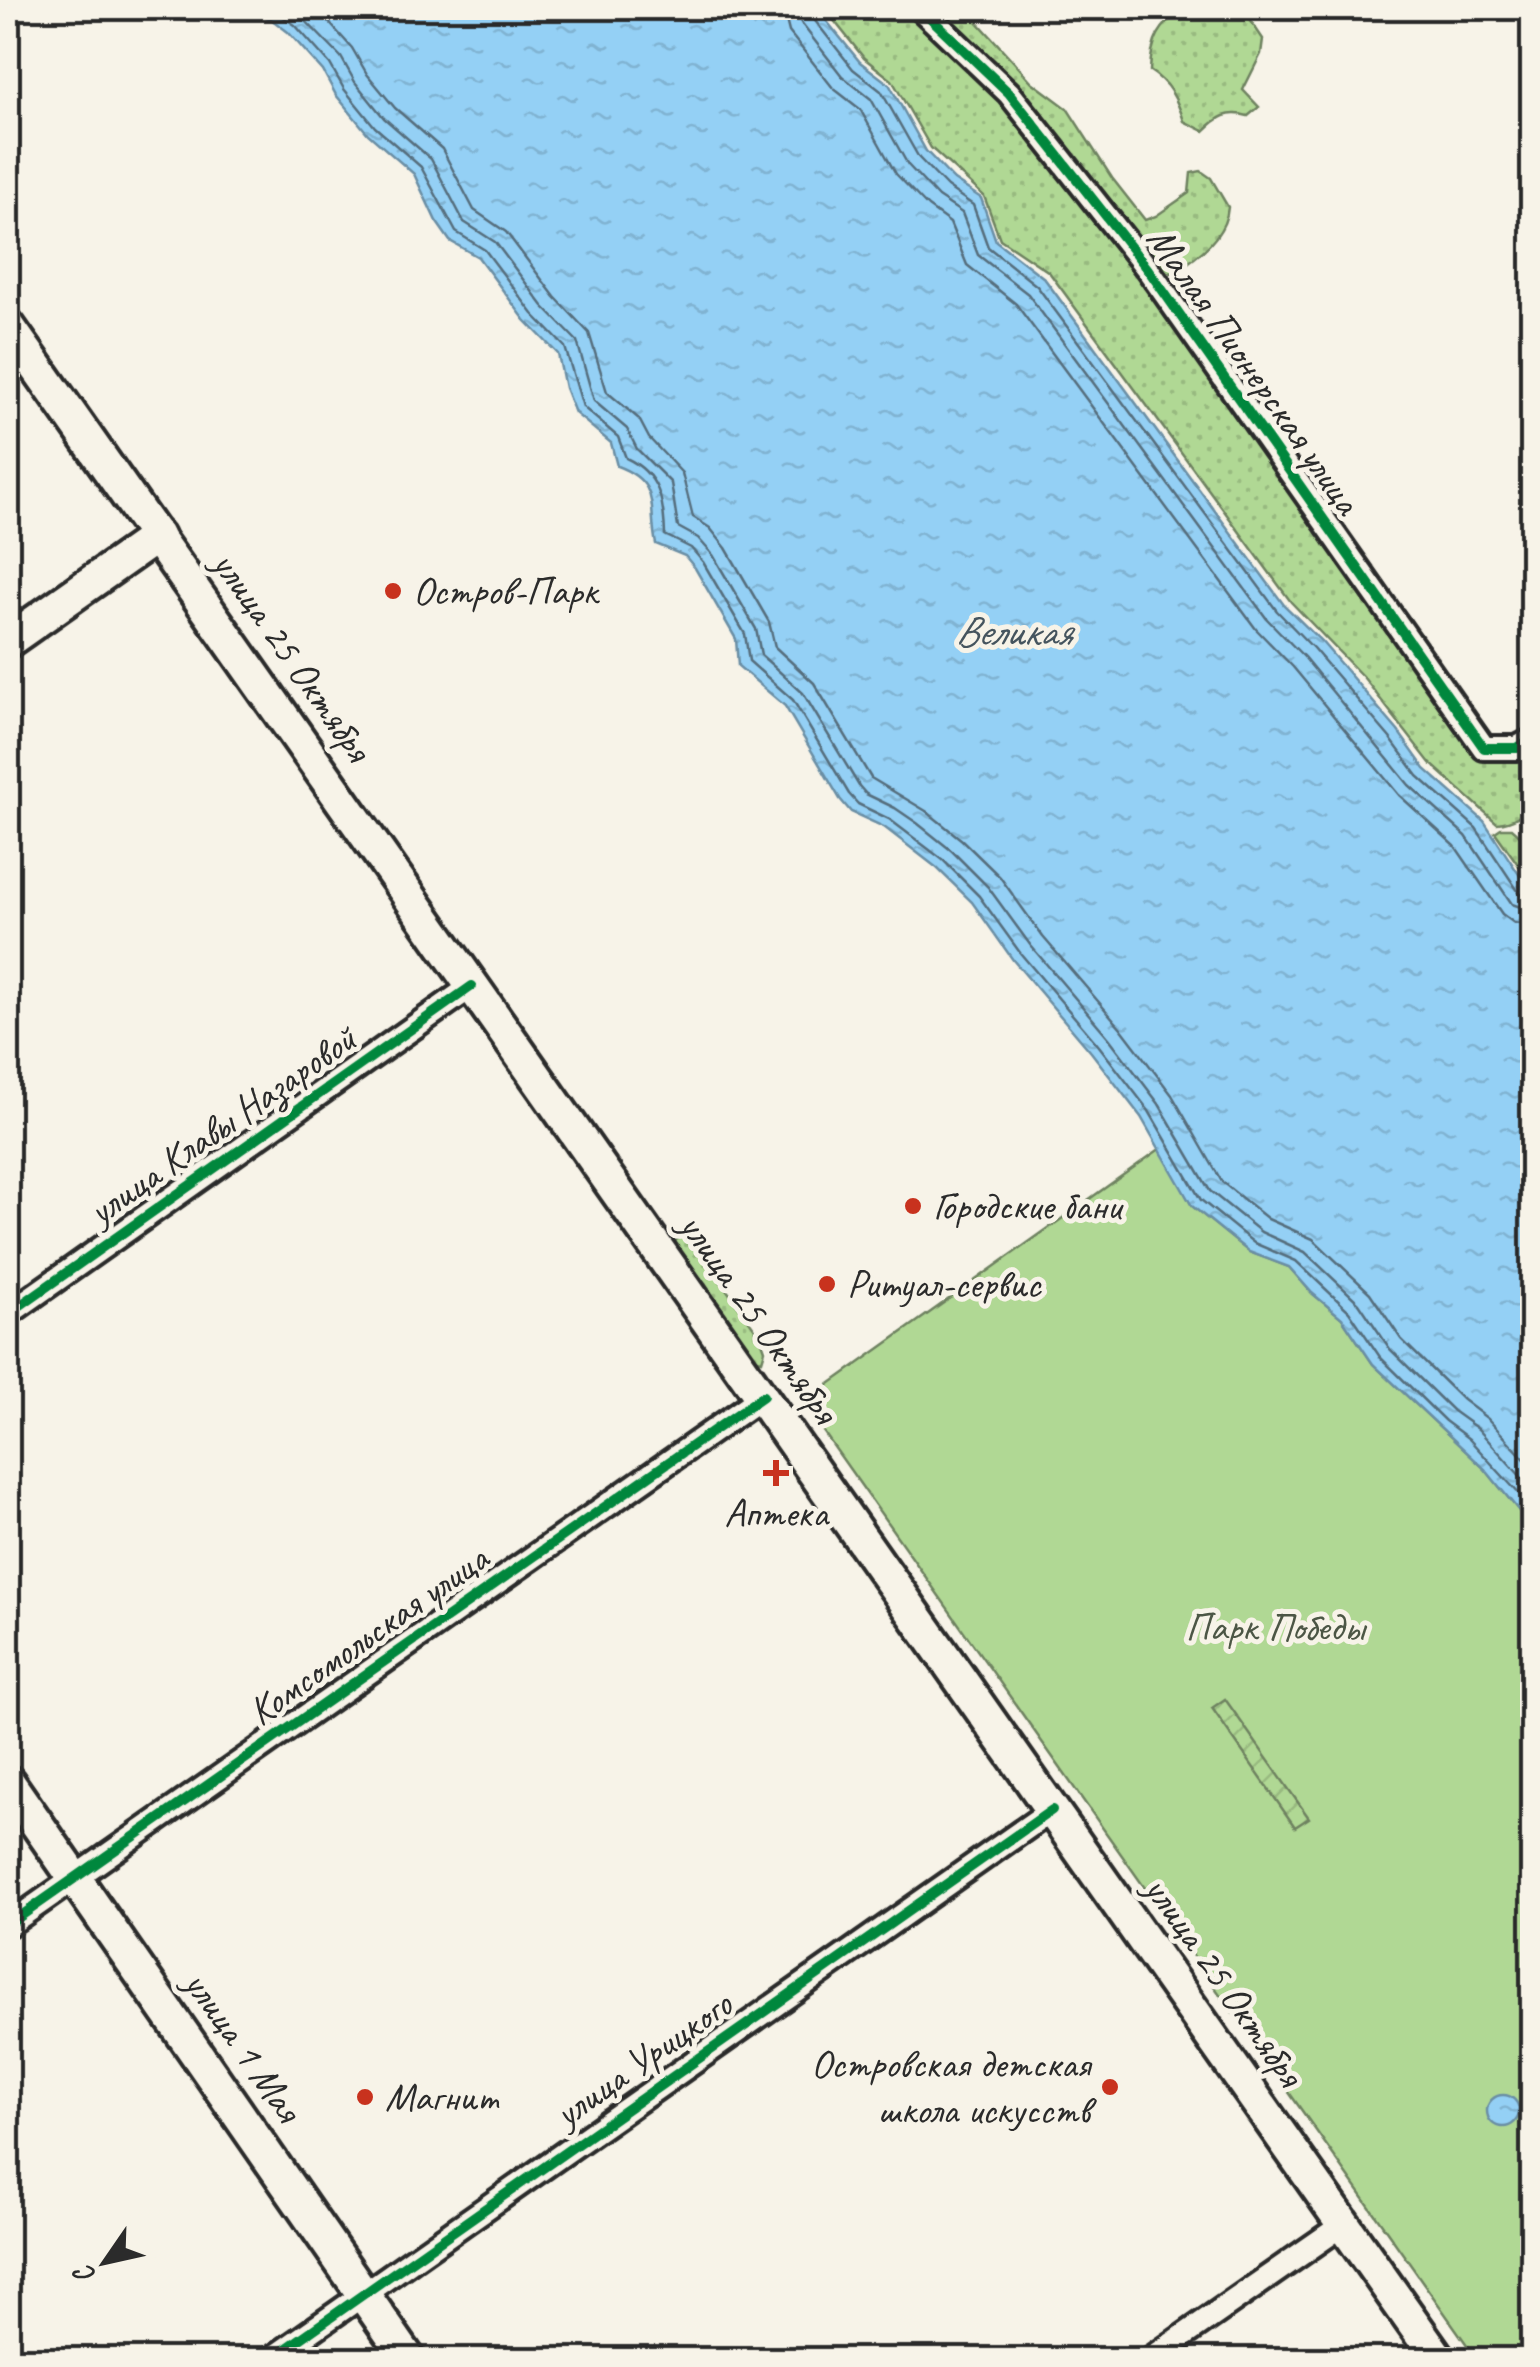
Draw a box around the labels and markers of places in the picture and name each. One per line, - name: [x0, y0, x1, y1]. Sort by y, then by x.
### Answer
- place label: Остров-Парк: [413, 566, 601, 616]
- marker: Остров-Парк: [382, 580, 404, 602]
- place label: Городские бани: [933, 1181, 1125, 1231]
- marker: Городские бани: [902, 1195, 924, 1217]
- place label: Ритуал-сервис: [847, 1259, 1042, 1309]
- marker: Ритуал-сервис: [816, 1273, 838, 1295]
- marker: Аптека: [765, 1462, 787, 1484]
- place label: Аптека: [724, 1488, 831, 1538]
- place label: Островская детская школа искусств: [811, 2039, 1098, 2135]
- place label: Магнит: [385, 2072, 500, 2122]
- marker: Островская детская школа искусств: [1099, 2076, 1121, 2098]
- marker: Магнит: [354, 2086, 376, 2108]

